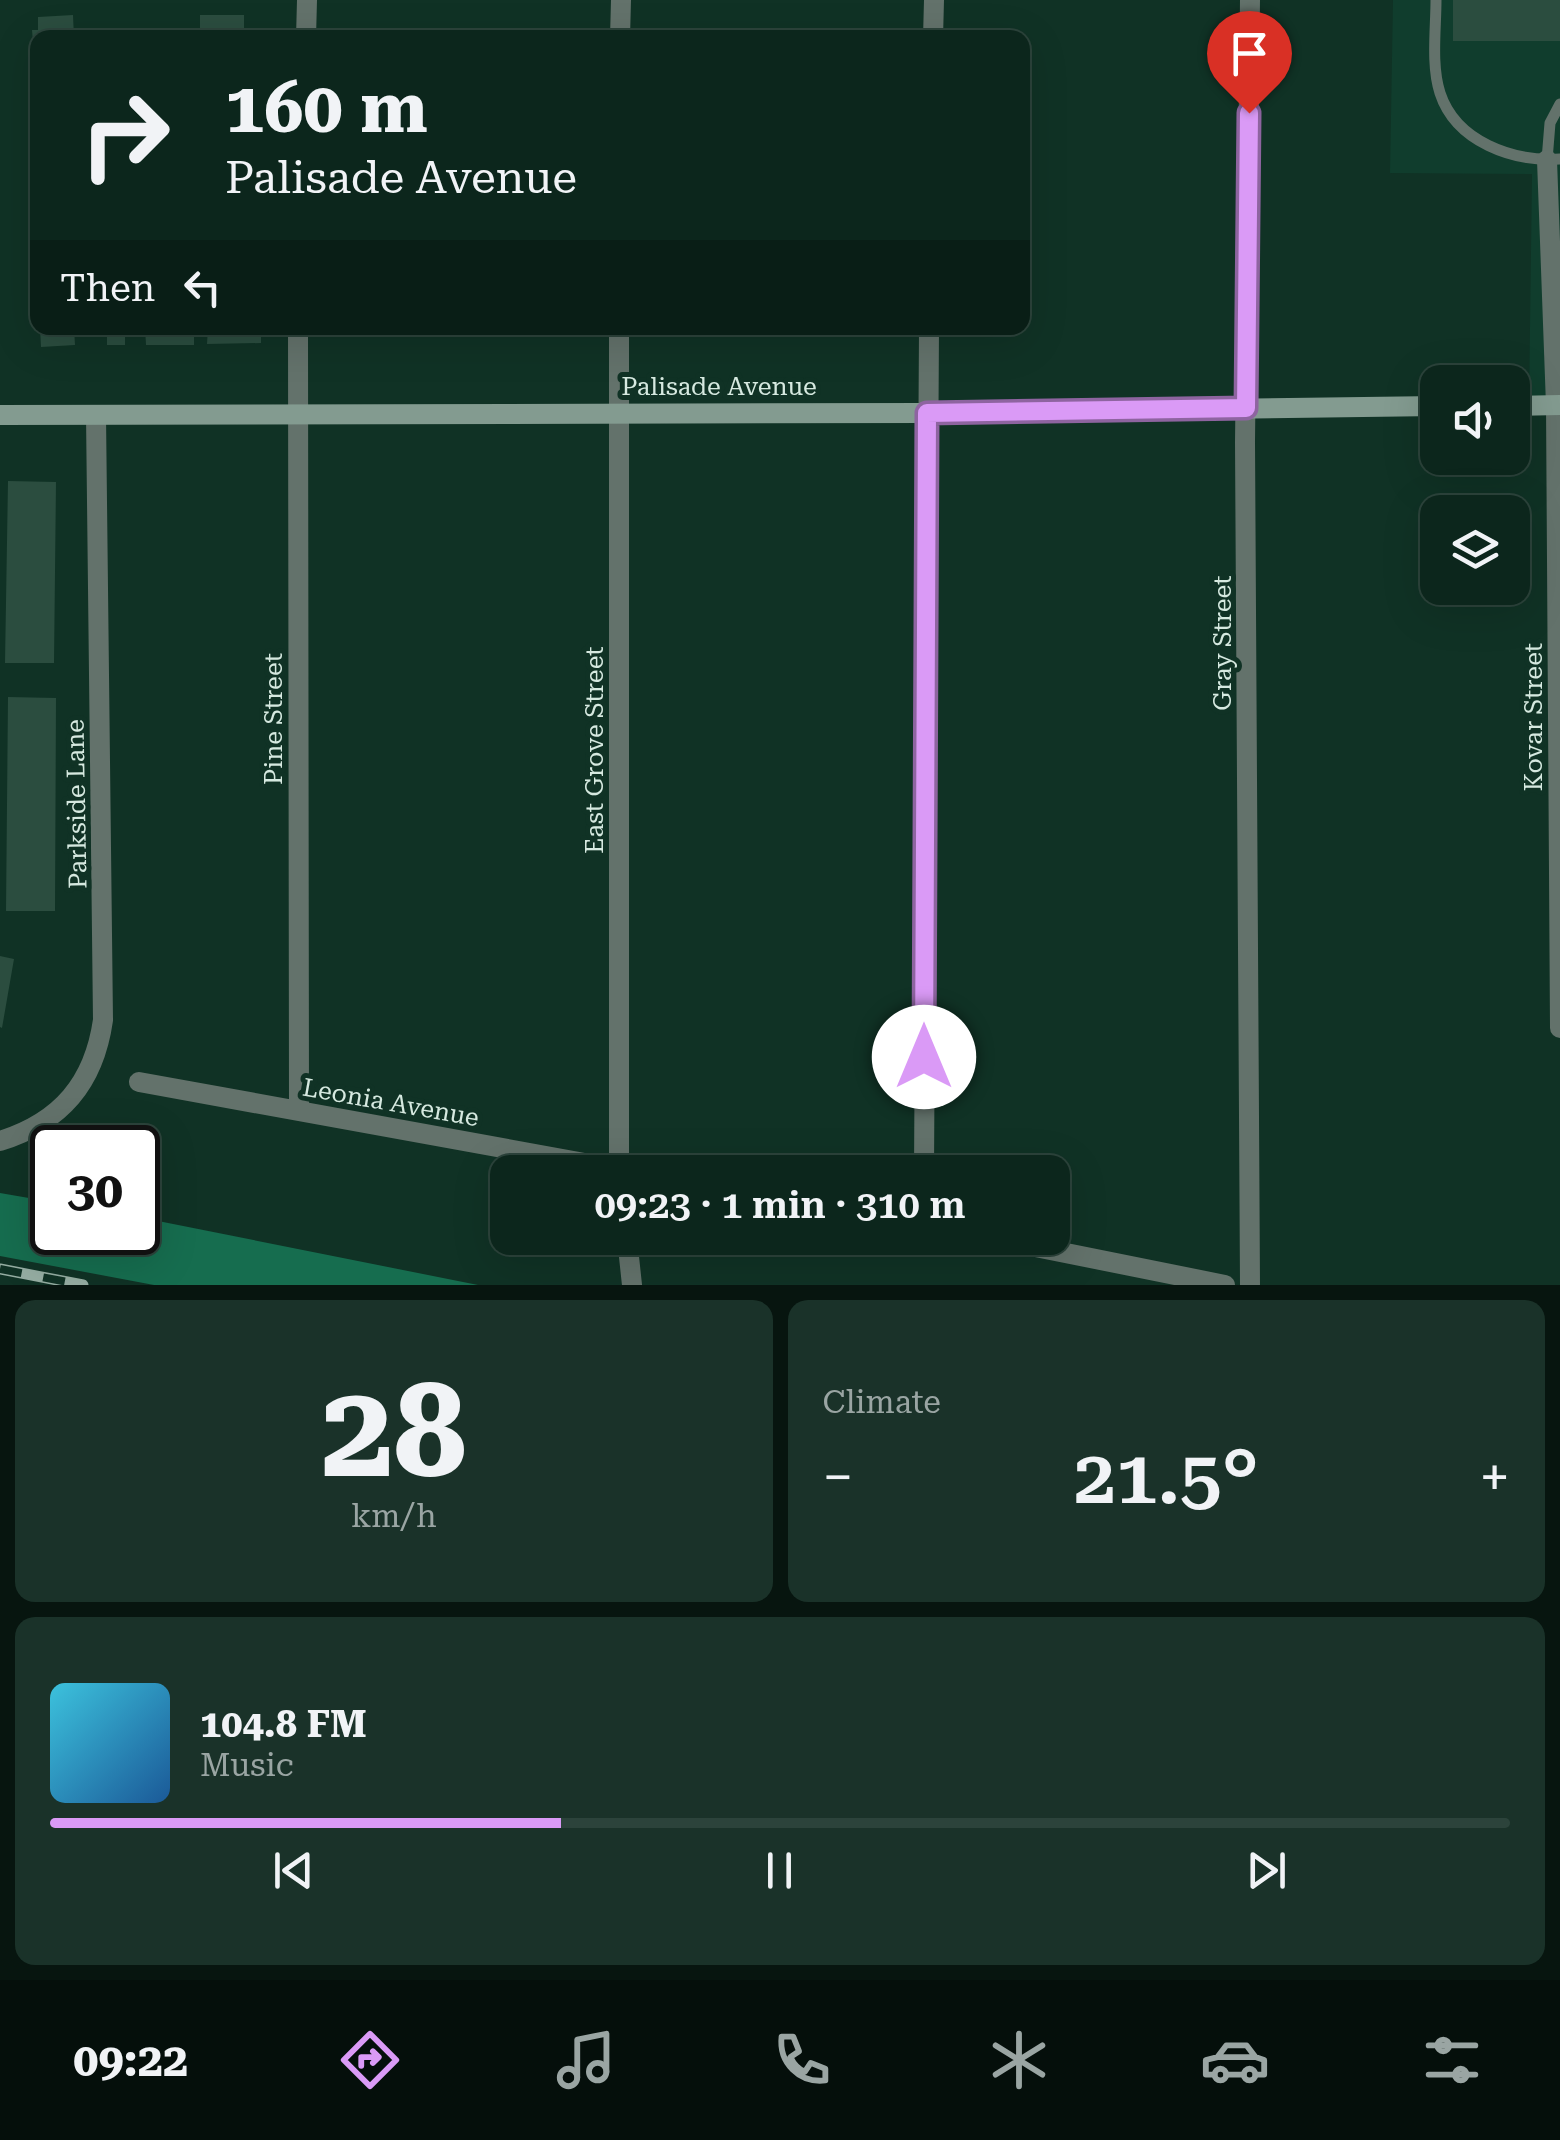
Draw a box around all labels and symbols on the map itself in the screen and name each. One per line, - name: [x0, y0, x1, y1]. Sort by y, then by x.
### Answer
- pin: [1207, 11, 1292, 114]
- street label: Palisade Avenue: [621, 372, 817, 401]
- street label: Gray Street: [1208, 575, 1237, 711]
- street label: Kovar Street: [1519, 643, 1548, 791]
- street label: East Grove Street: [580, 646, 609, 854]
- street label: Pine Street: [259, 653, 288, 785]
- street label: Parkside Lane: [61, 719, 92, 889]
- position arrow: [872, 1005, 976, 1109]
- street label: Leonia Avenue: [301, 1073, 481, 1132]
- speed limit sign: 30: [30, 1125, 160, 1255]

